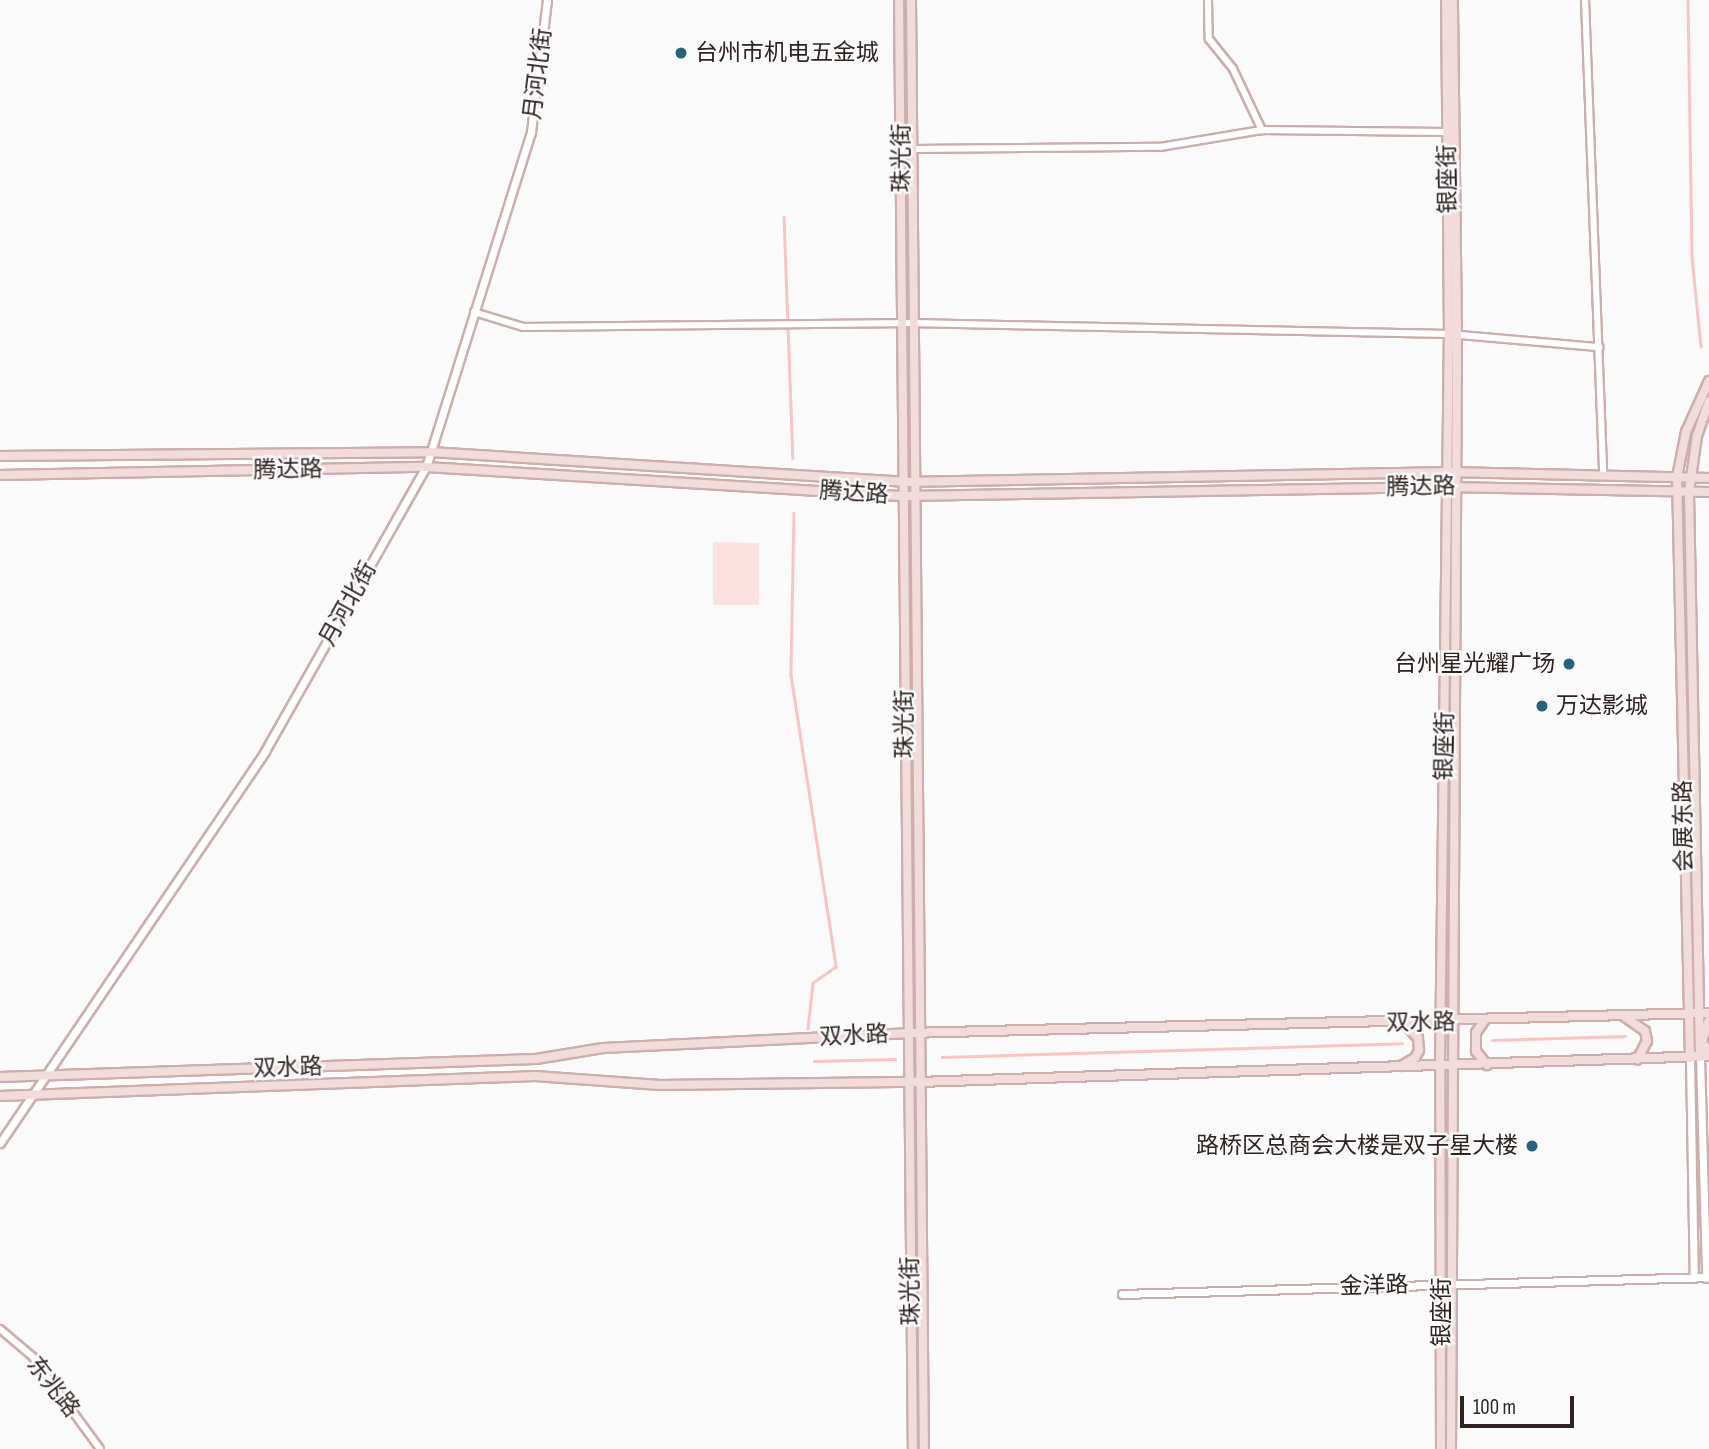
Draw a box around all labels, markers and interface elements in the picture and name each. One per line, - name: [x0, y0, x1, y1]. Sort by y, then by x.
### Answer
- street label: 月河北街: [519, 27, 557, 121]
- place label: 台州市机电五金城: [695, 39, 879, 67]
- marker: 台州市机电五金城: [673, 45, 689, 61]
- street label: 珠光街: [888, 124, 916, 192]
- street label: 银座街: [1434, 144, 1462, 214]
- street label: 腾达路: [253, 456, 323, 484]
- street label: 腾达路: [1386, 473, 1456, 501]
- street label: 腾达路: [819, 477, 889, 509]
- street label: 月河北街: [314, 557, 382, 651]
- place label: 台州星光耀广场: [1394, 650, 1555, 678]
- marker: 台州星光耀广场: [1561, 656, 1577, 672]
- street label: 珠光街: [891, 690, 919, 758]
- place label: 万达影城: [1556, 692, 1648, 720]
- marker: 万达影城: [1534, 698, 1550, 714]
- street label: 银座街: [1431, 711, 1459, 781]
- street label: 会展东路: [1669, 780, 1699, 872]
- street label: 双水路: [1386, 1009, 1456, 1037]
- street label: 双水路: [819, 1020, 889, 1052]
- street label: 双水路: [253, 1053, 323, 1083]
- place label: 路桥区总商会大楼是双子星大楼: [1196, 1132, 1518, 1160]
- marker: 路桥区总商会大楼是双子星大楼: [1524, 1138, 1540, 1154]
- street label: 珠光街: [897, 1256, 925, 1326]
- street label: 金洋路: [1339, 1271, 1409, 1301]
- street label: 银座街: [1428, 1278, 1456, 1346]
- street label: 东兆路: [21, 1351, 85, 1423]
- scale bar: [1464, 1382, 1578, 1426]
- text: 100 m: [1473, 1395, 1516, 1420]

